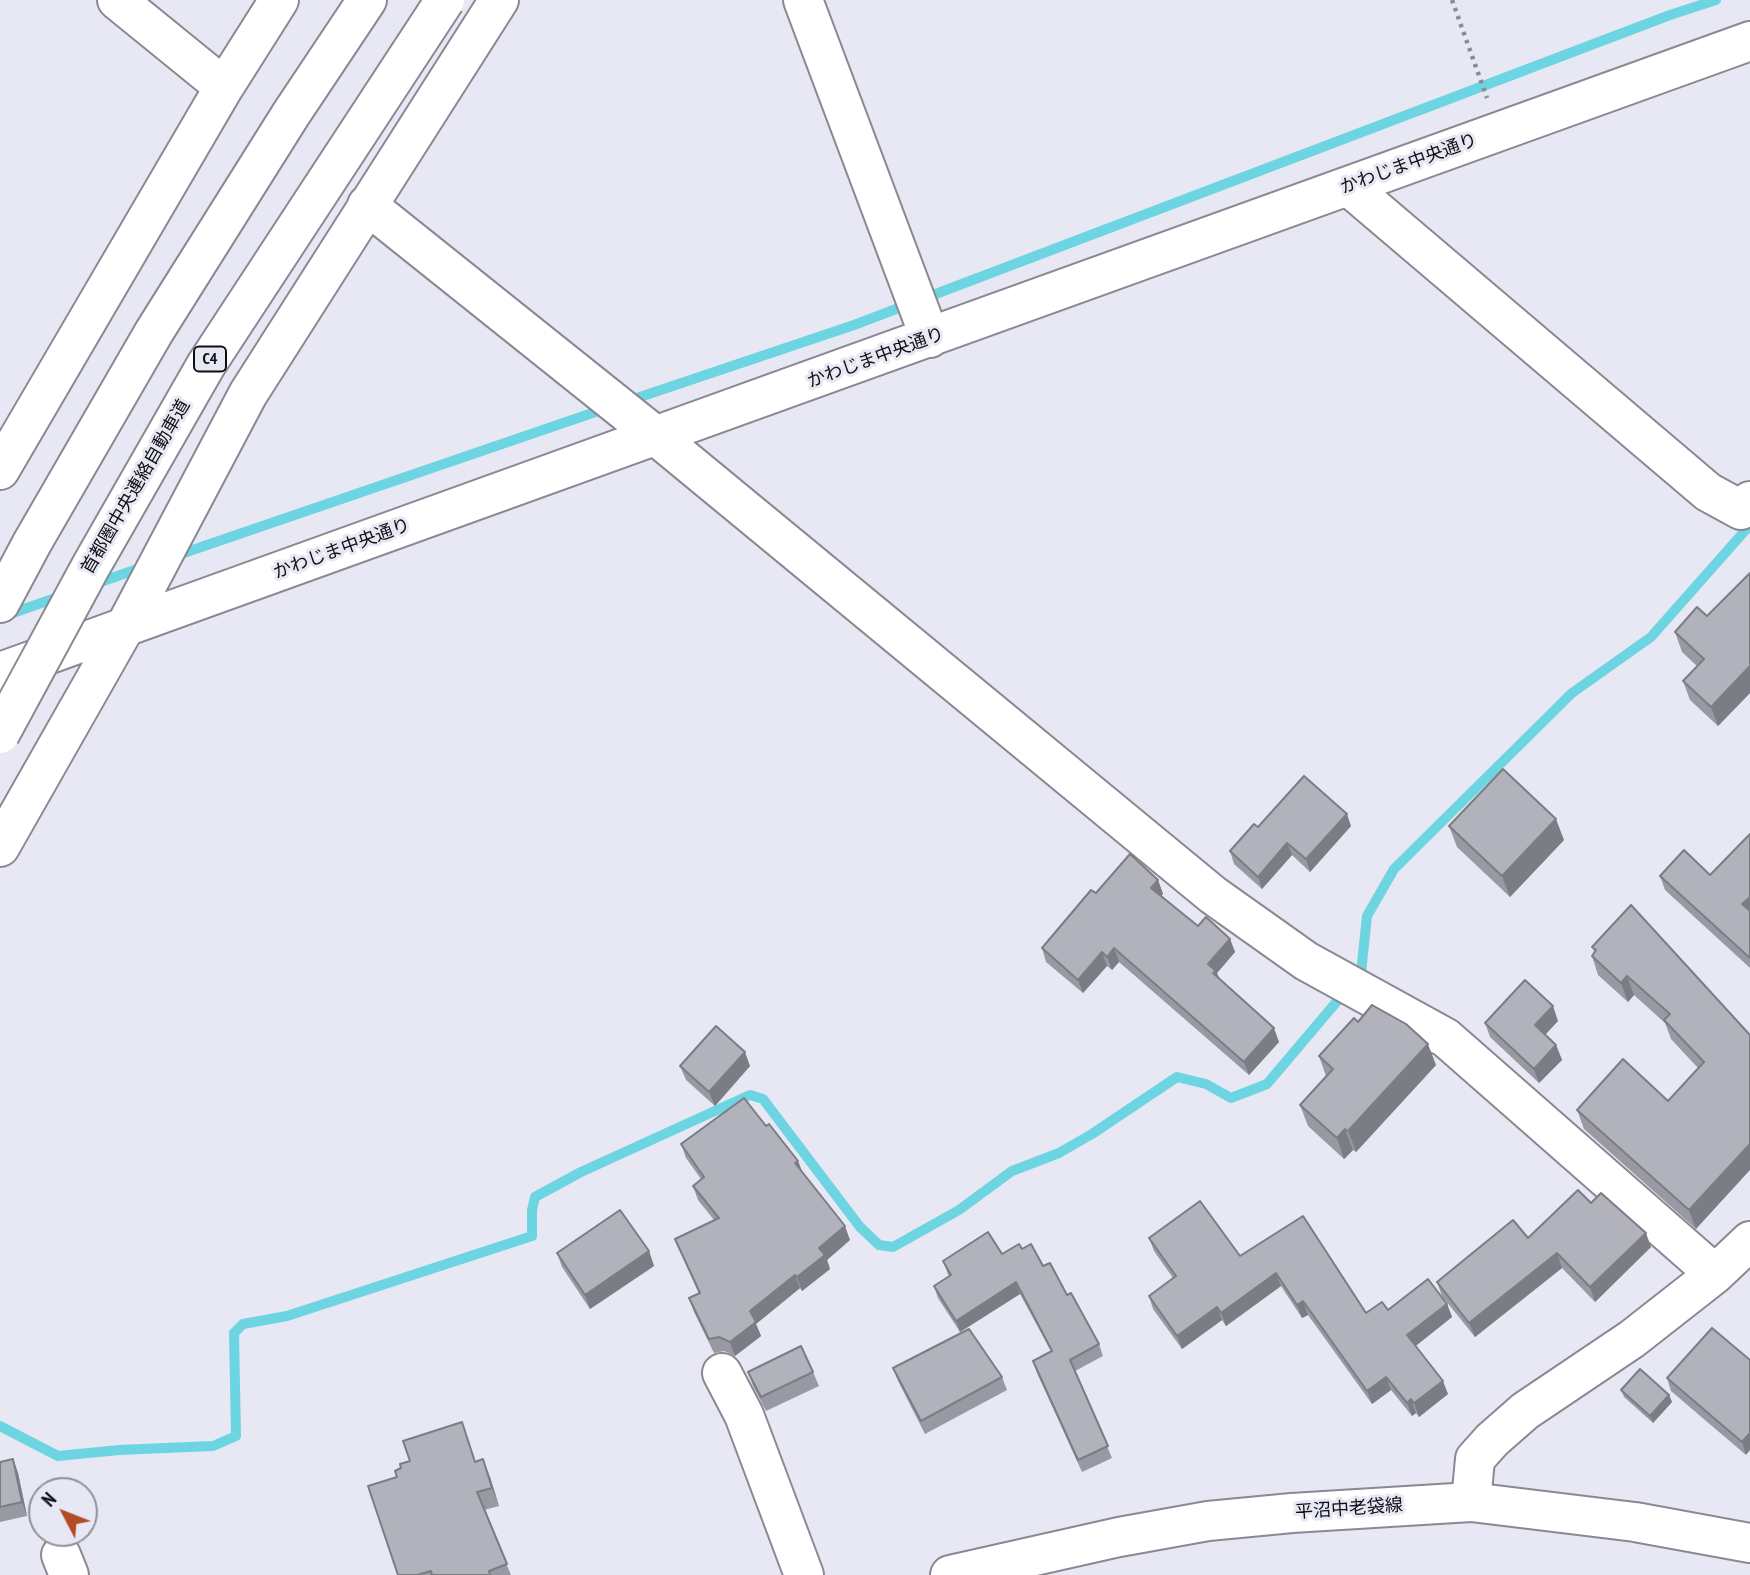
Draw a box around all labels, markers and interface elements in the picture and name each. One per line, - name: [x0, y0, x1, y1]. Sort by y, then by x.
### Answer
- street label: かわじま中央通り: [1338, 129, 1480, 199]
- street label: かわじま中央通り: [805, 323, 947, 393]
- road number: C4: [194, 346, 226, 372]
- street label: 首都圏中央連絡自動車道: [77, 396, 195, 578]
- street label: かわじま中央通り: [271, 514, 413, 584]
- north arrow: [28, 1477, 98, 1547]
- text: N: [37, 1487, 61, 1511]
- street label: 平沼中老袋線: [1294, 1494, 1404, 1524]

